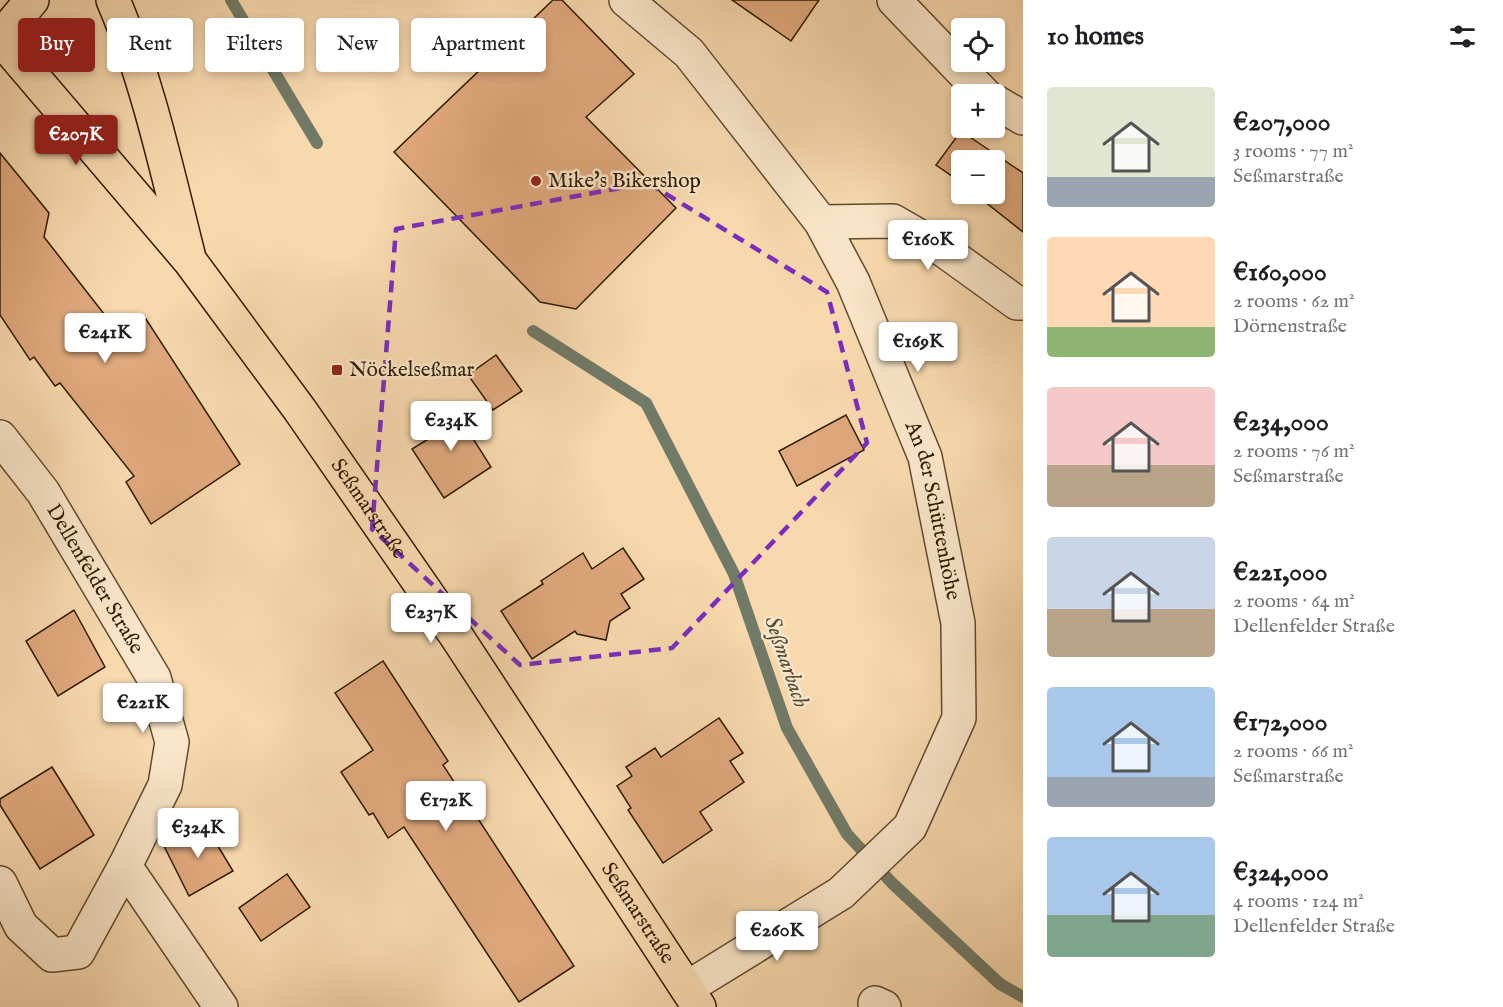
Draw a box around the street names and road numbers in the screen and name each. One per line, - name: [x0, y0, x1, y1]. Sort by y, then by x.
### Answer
- street label: An der Schüttenhöhe: [898, 416, 967, 603]
- street label: Seßmarstraße: [324, 453, 413, 565]
- street label: Dellenfelder Straße: [40, 499, 150, 659]
- street label: Seßmarstraße: [595, 857, 681, 970]

